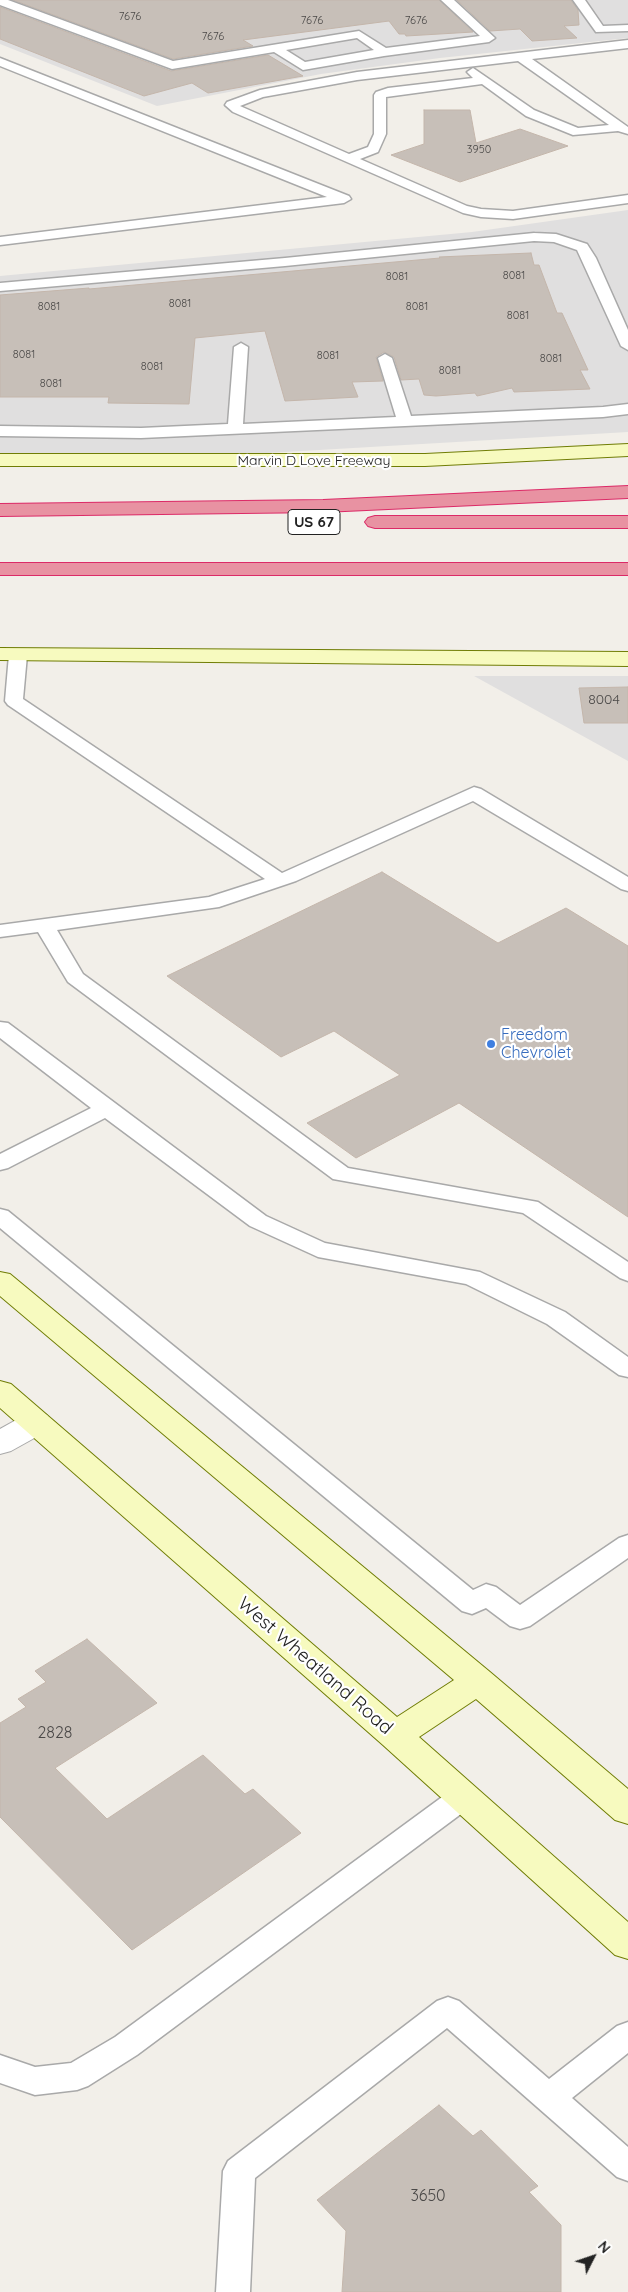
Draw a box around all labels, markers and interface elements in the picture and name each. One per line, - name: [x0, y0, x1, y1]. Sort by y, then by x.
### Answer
- house number: 7676: [119, 10, 141, 24]
- house number: 7676: [301, 14, 323, 28]
- house number: 7676: [405, 14, 427, 28]
- house number: 7676: [202, 30, 224, 44]
- house number: 3950: [467, 143, 491, 157]
- house number: 8081: [503, 269, 525, 283]
- house number: 8081: [386, 270, 408, 284]
- house number: 8081: [169, 297, 191, 311]
- house number: 8081: [38, 300, 60, 314]
- house number: 8081: [406, 300, 428, 314]
- house number: 8081: [507, 309, 529, 323]
- house number: 8081: [13, 348, 35, 362]
- house number: 8081: [317, 349, 339, 363]
- house number: 8081: [540, 352, 562, 366]
- house number: 8081: [141, 360, 163, 374]
- house number: 8081: [439, 364, 461, 378]
- house number: 8081: [40, 377, 62, 391]
- street label: Marvin D Love Freeway: [238, 453, 390, 469]
- road number: US 67: [288, 510, 340, 534]
- house number: 8004: [588, 692, 620, 708]
- place label: Freedom Chevrolet: [501, 1025, 571, 1063]
- marker: Freedom Chevrolet: [485, 1038, 497, 1050]
- street label: West Wheatland Road: [233, 1592, 397, 1740]
- house number: 2828: [37, 1723, 73, 1743]
- house number: 3650: [410, 2186, 446, 2206]
- north arrow: [568, 2232, 618, 2282]
- text: N: [594, 2237, 614, 2257]

